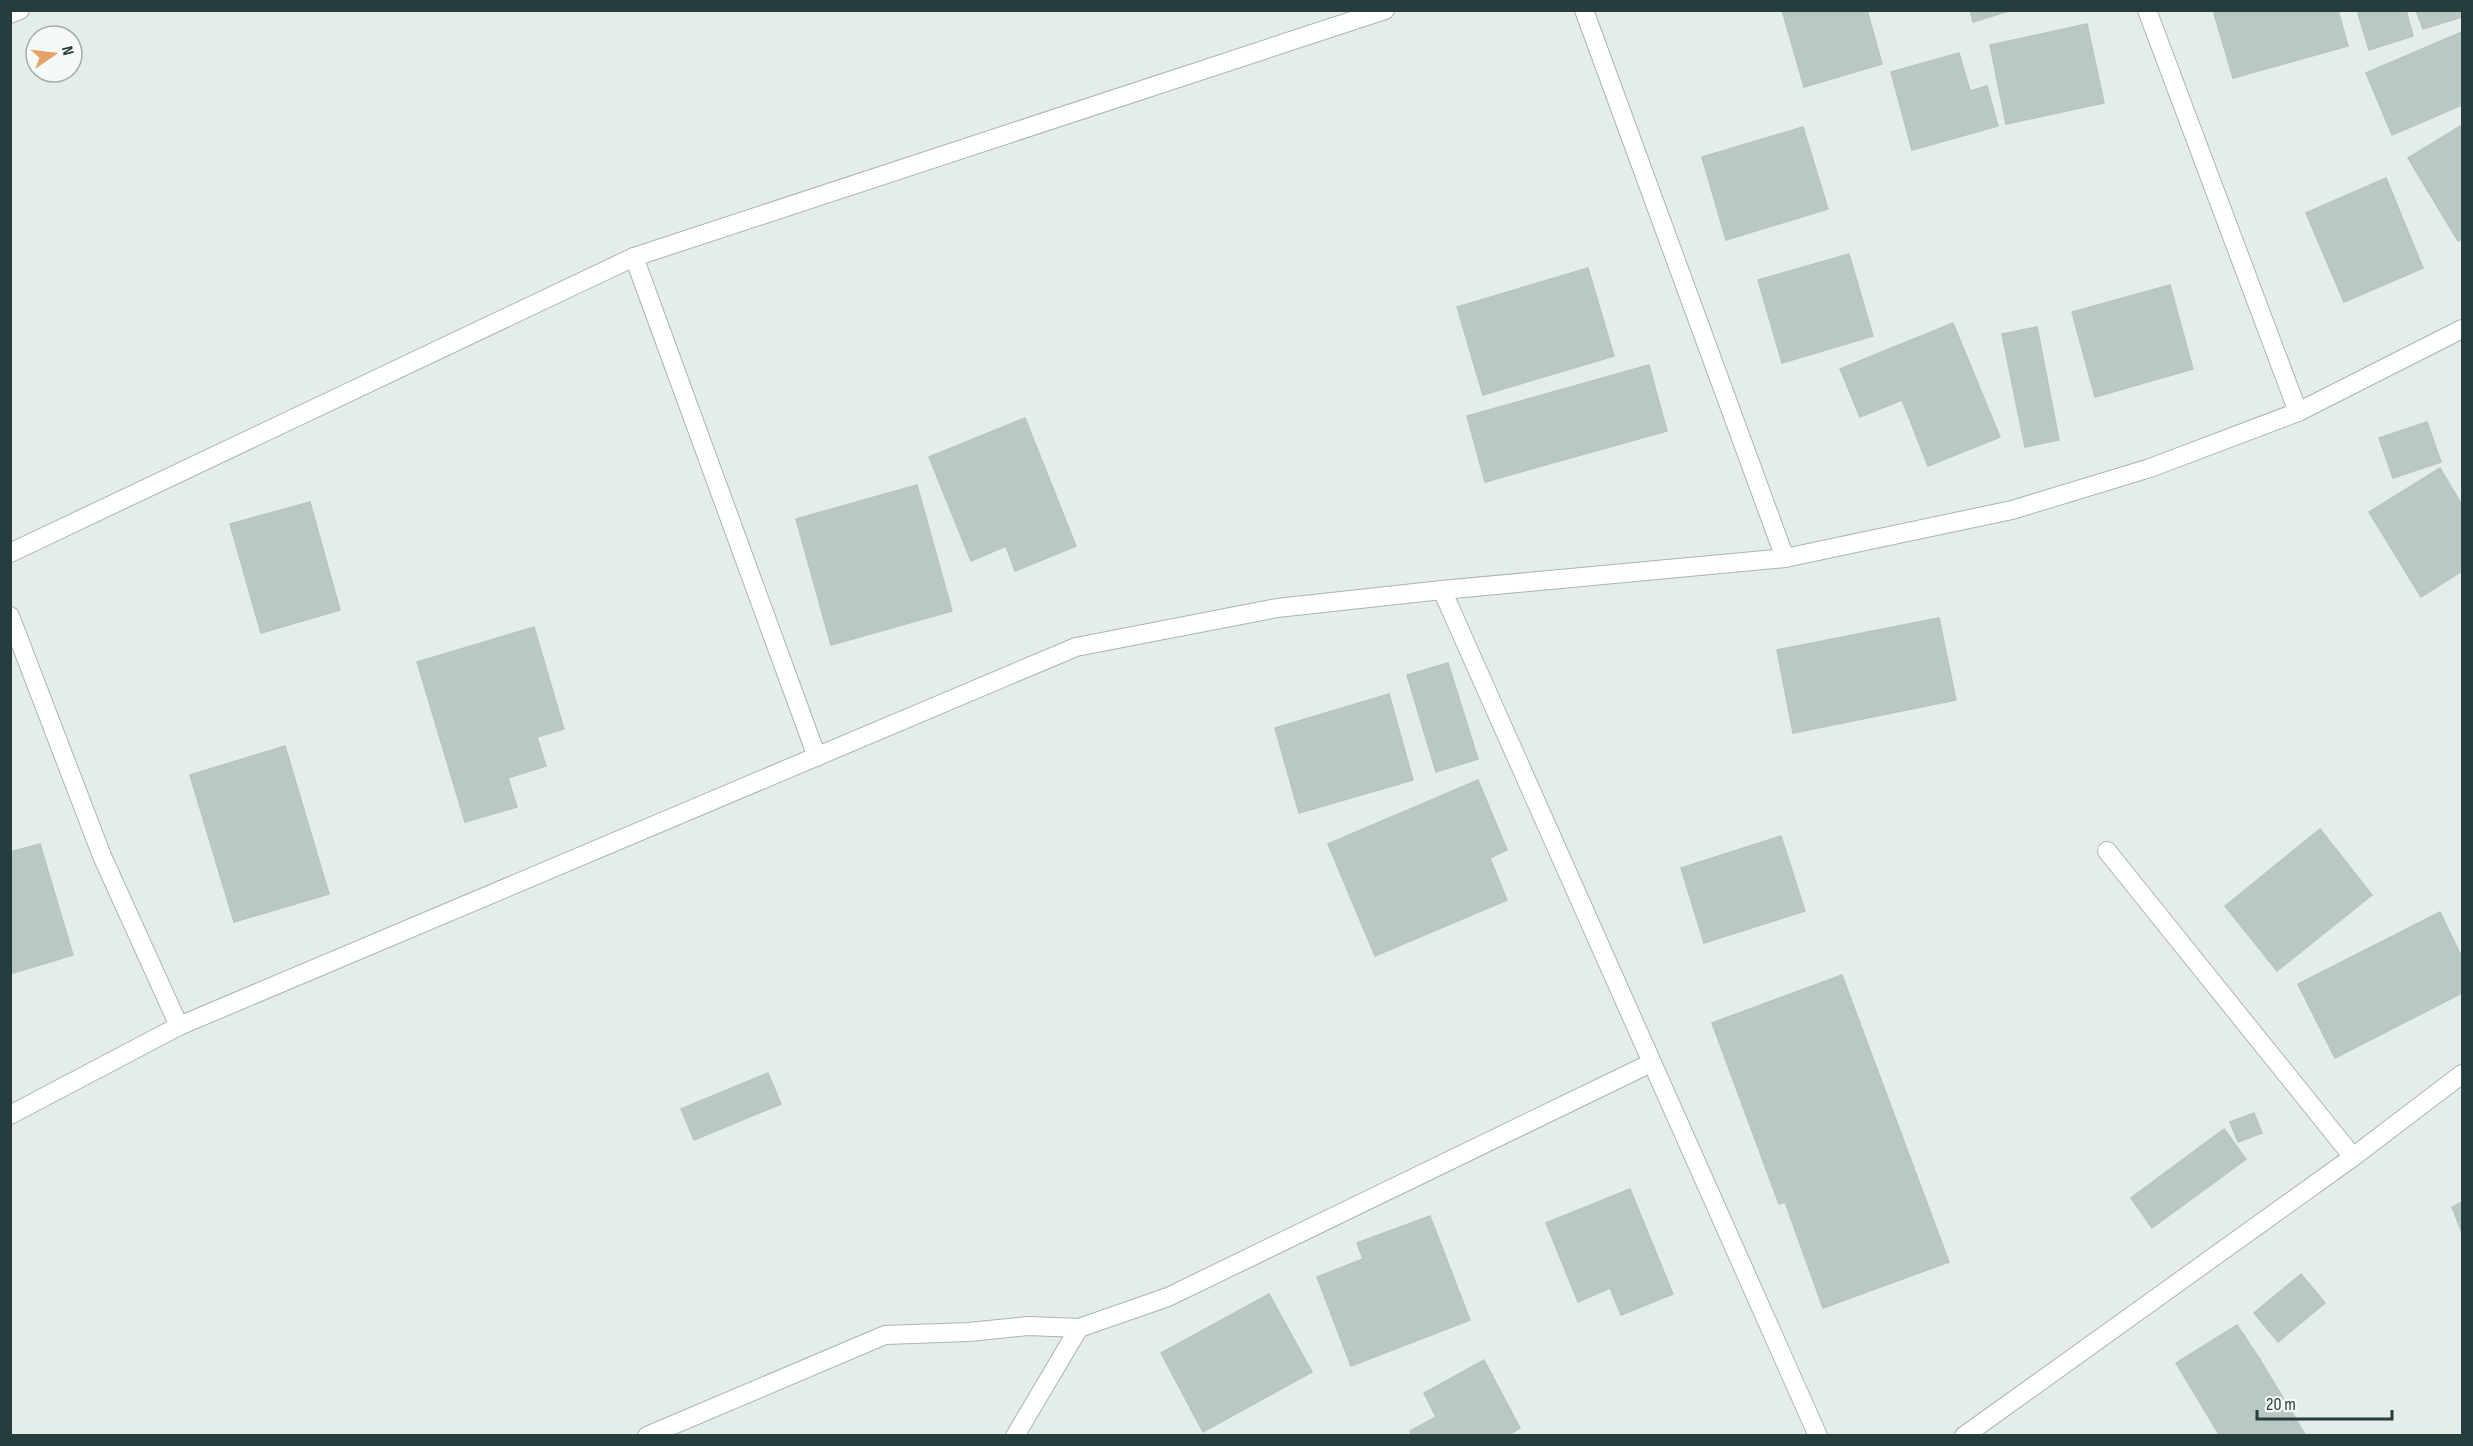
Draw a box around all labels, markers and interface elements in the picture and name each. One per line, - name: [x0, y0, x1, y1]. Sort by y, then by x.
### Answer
- north arrow: [24, 24, 84, 84]
- text: N: [57, 44, 77, 57]
- scale bar: [2257, 1383, 2392, 1421]
- text: 20 m: [2266, 1394, 2296, 1415]

